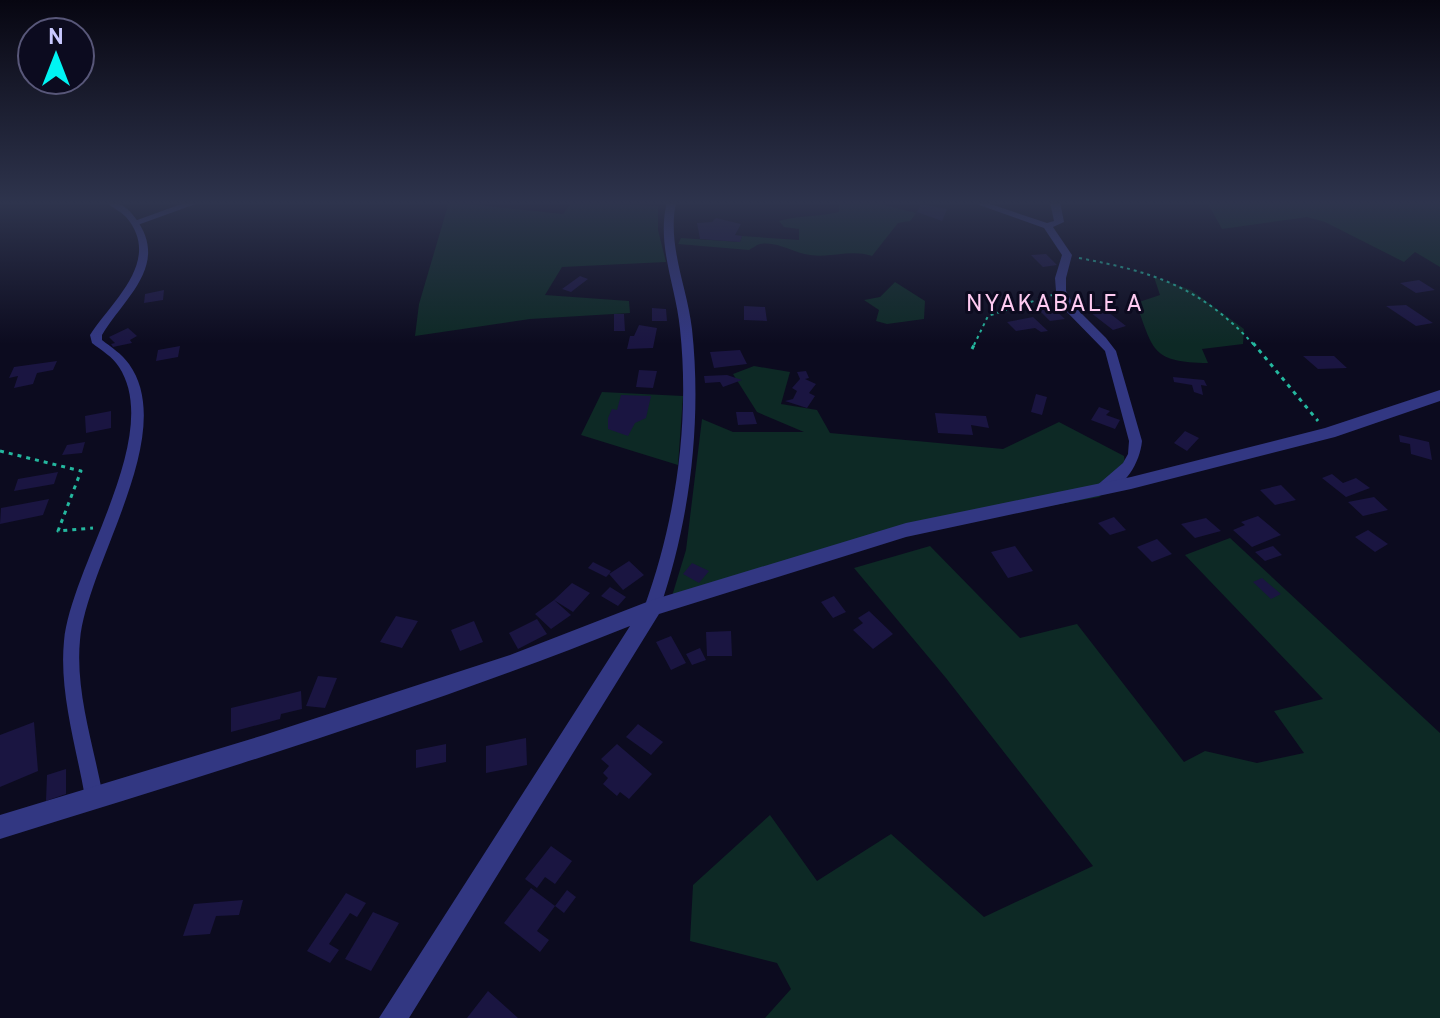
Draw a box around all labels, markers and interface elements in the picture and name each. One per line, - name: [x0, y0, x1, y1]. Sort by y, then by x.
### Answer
- north arrow: [16, 16, 96, 96]
- text: N: [48, 25, 64, 52]
- district label: NYAKABALE A: [966, 290, 1144, 320]

